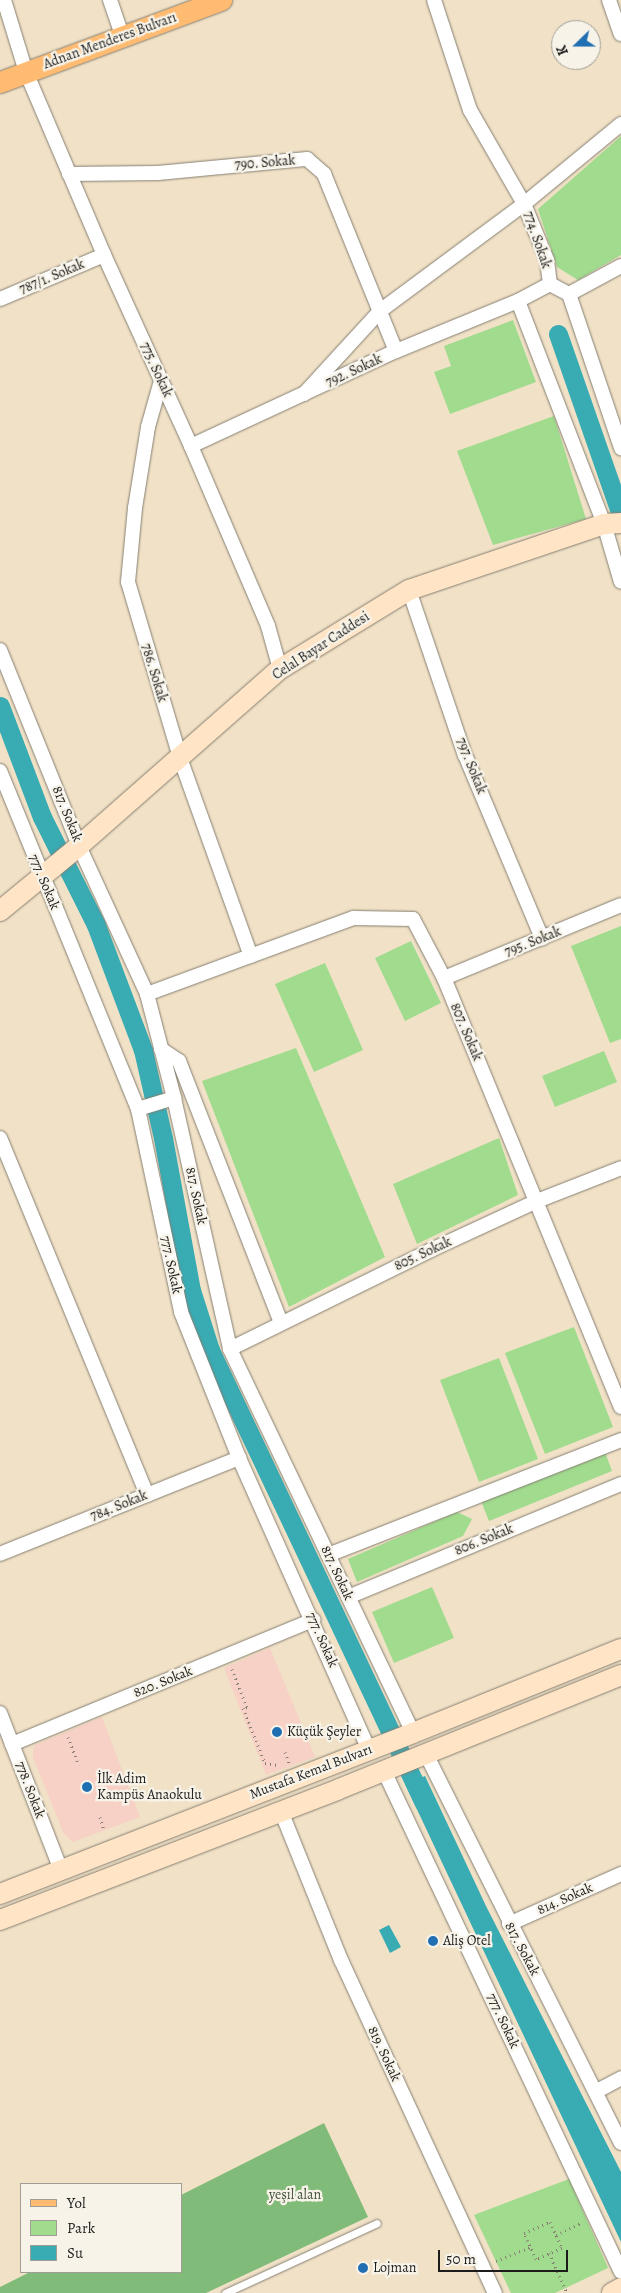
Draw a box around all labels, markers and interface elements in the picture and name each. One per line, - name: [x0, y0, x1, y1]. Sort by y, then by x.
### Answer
- street label: Adnan Menderes Bulvarı: [41, 9, 179, 73]
- north arrow: [551, 20, 601, 70]
- text: K: [552, 43, 573, 58]
- street label: 790. Sokak: [234, 152, 296, 174]
- street label: 774. Sokak: [519, 209, 555, 271]
- street label: 787/1. Sokak: [17, 256, 87, 298]
- street label: 775. Sokak: [136, 340, 176, 400]
- street label: 792. Sokak: [323, 351, 385, 391]
- street label: Celal Bayar Caddesi: [269, 608, 373, 684]
- street label: 786. Sokak: [137, 642, 171, 704]
- street label: 797. Sokak: [452, 735, 490, 797]
- street label: 817. Sokak: [48, 784, 86, 844]
- street label: 777. Sokak: [25, 852, 63, 912]
- street label: 795. Sokak: [502, 923, 564, 961]
- street label: 807. Sokak: [446, 1000, 486, 1064]
- street label: 817. Sokak: [182, 1166, 210, 1226]
- street label: 805. Sokak: [392, 1233, 454, 1275]
- street label: 777. Sokak: [157, 1234, 185, 1296]
- street label: 784. Sokak: [88, 1487, 150, 1525]
- street label: 806. Sokak: [452, 1521, 516, 1559]
- street label: 817. Sokak: [317, 1543, 357, 1603]
- street label: 777. Sokak: [302, 1610, 342, 1670]
- street label: 820. Sokak: [131, 1663, 195, 1701]
- place label: Küçük Şeyler: [287, 1724, 361, 1740]
- marker: Küçük Şeyler: [271, 1726, 283, 1738]
- street label: Mustafa Kemal Bulvarı: [247, 1741, 375, 1803]
- street label: 778. Sokak: [11, 1759, 49, 1821]
- place label: İlk Adim Kampüs Anaokulu: [97, 1771, 202, 1804]
- marker: İlk Adim Kampüs Anaokulu: [81, 1781, 93, 1793]
- street label: 814. Sokak: [535, 1879, 595, 1919]
- street label: 817. Sokak: [501, 1919, 543, 1979]
- place label: Aliş Otel: [443, 1933, 491, 1949]
- marker: Aliş Otel: [427, 1935, 439, 1947]
- street label: 777. Sokak: [483, 1991, 523, 2051]
- street label: 819. Sokak: [364, 2024, 404, 2084]
- legend: [20, 2183, 182, 2273]
- park label: yeşil alan: [269, 2187, 321, 2203]
- text: Yol: [67, 2193, 86, 2213]
- text: Park: [67, 2218, 95, 2238]
- scale bar: [441, 2240, 571, 2272]
- text: Su: [67, 2243, 83, 2263]
- text: 50 m: [446, 2249, 476, 2269]
- place label: Lojman: [373, 2260, 416, 2276]
- marker: Lojman: [357, 2262, 369, 2274]

